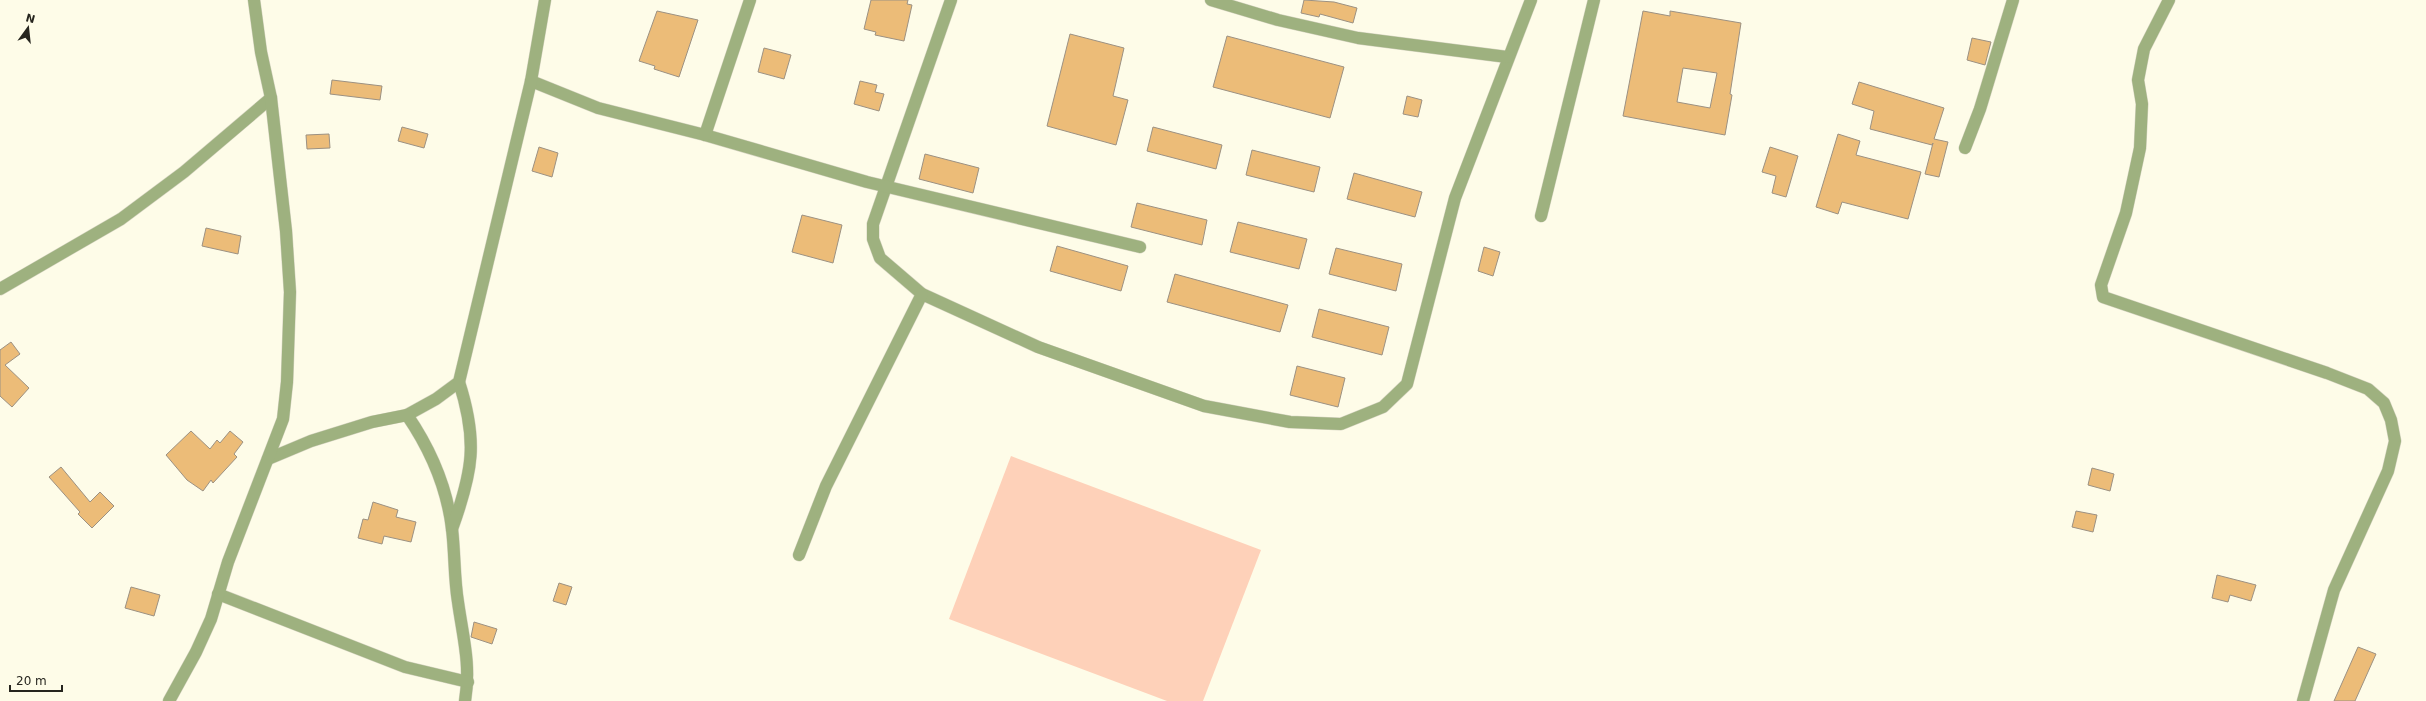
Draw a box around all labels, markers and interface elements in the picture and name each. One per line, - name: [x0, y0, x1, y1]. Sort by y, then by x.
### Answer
- north arrow: [8, 8, 48, 48]
- text: N: [24, 11, 37, 26]
- scale bar: [10, 667, 62, 693]
- text: 20 m: [16, 674, 47, 688]

